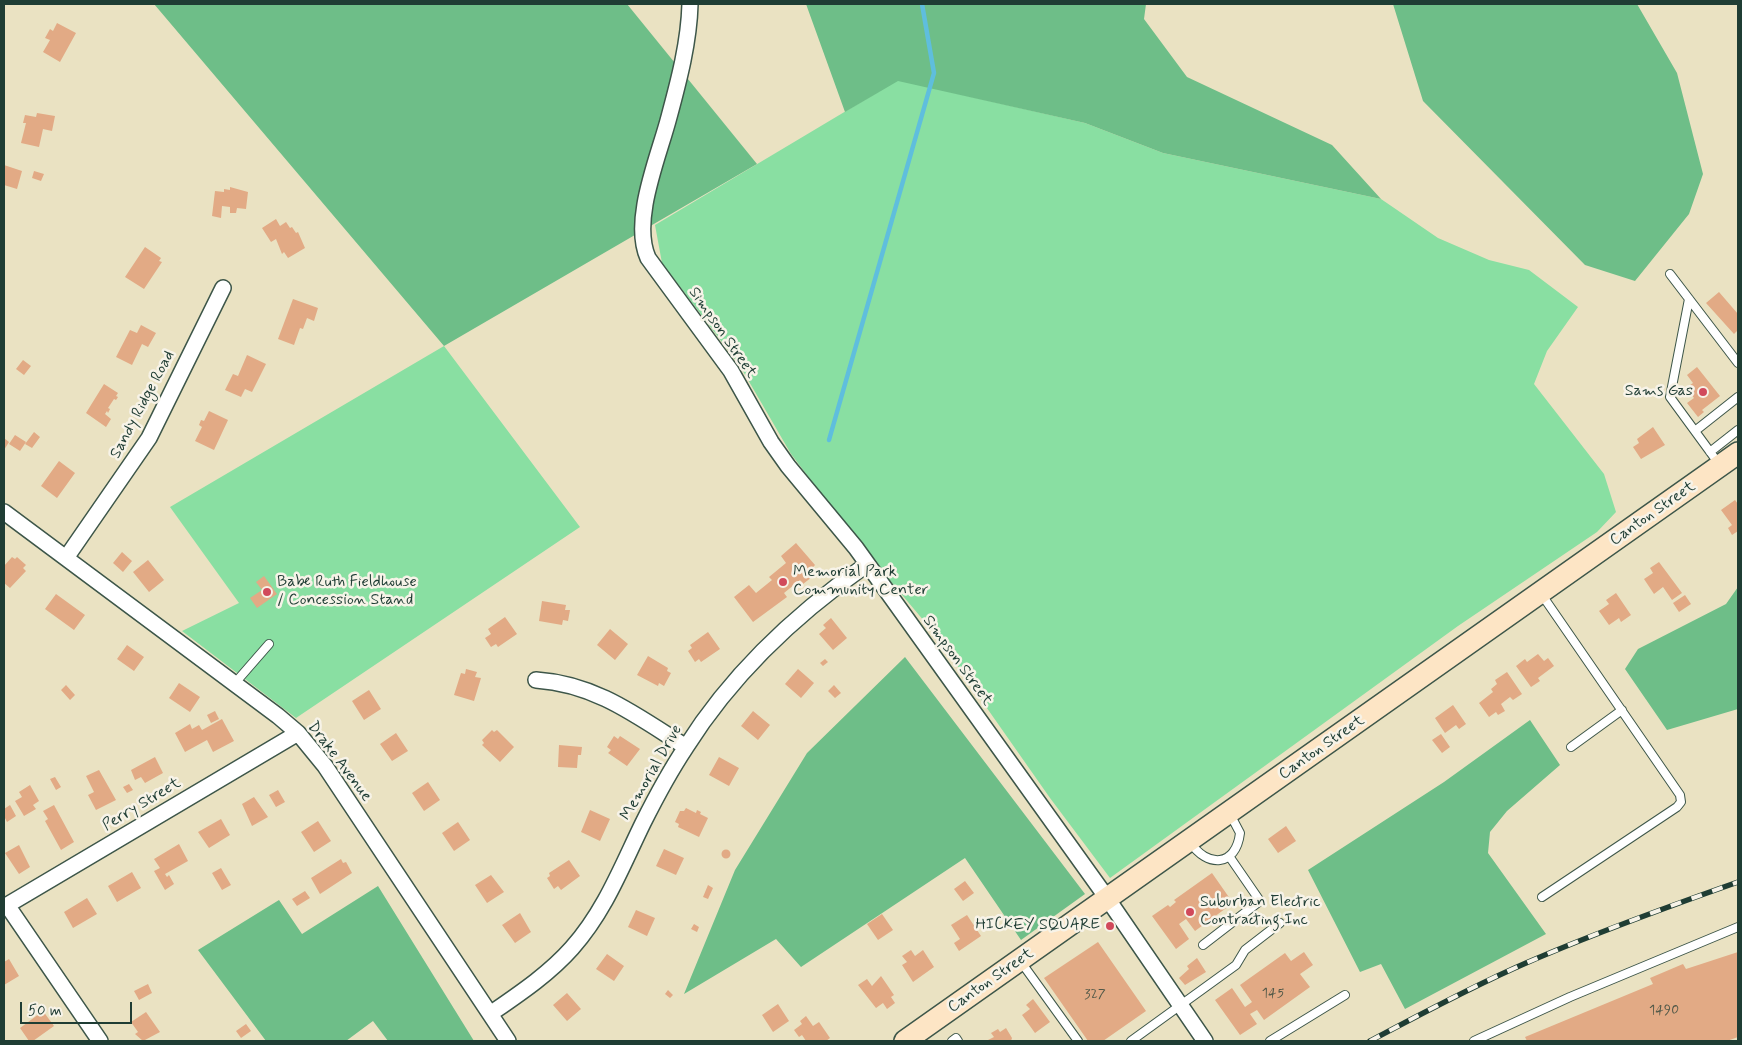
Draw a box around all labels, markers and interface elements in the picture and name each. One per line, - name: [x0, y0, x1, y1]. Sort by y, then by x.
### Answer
- street label: Simpson Street: [684, 284, 760, 382]
- street label: Sandy Ridge Road: [107, 348, 179, 462]
- place label: Sams Gas: [1625, 382, 1693, 402]
- marker: Sams Gas: [1697, 386, 1709, 398]
- street label: Canton Street: [1607, 477, 1699, 551]
- place label: Memorial Park Community Center: [793, 563, 928, 601]
- place label: Babe Ruth Fieldhouse / Concession Stand: [277, 573, 417, 611]
- marker: Memorial Park Community Center: [777, 576, 789, 588]
- marker: Babe Ruth Fieldhouse / Concession Stand: [261, 586, 273, 598]
- street label: Simpson Street: [918, 612, 996, 710]
- street label: Canton Street: [1276, 711, 1368, 785]
- street label: Drake Avenue: [303, 718, 375, 806]
- street label: Memorial Drive: [617, 722, 687, 824]
- street label: Perry Street: [99, 774, 185, 836]
- place label: Suburban Electric Contracting Inc: [1200, 893, 1320, 931]
- marker: Suburban Electric Contracting Inc: [1184, 906, 1196, 918]
- place label: HICKEY SQUARE: [975, 916, 1100, 936]
- marker: HICKEY SQUARE: [1104, 920, 1116, 932]
- street label: Canton Street: [945, 944, 1037, 1018]
- house number: 145: [1262, 986, 1284, 1002]
- house number: 327: [1084, 987, 1106, 1003]
- scale bar: [22, 992, 135, 1024]
- text: 50 m: [28, 1001, 62, 1021]
- house number: 1490: [1649, 1003, 1679, 1019]

